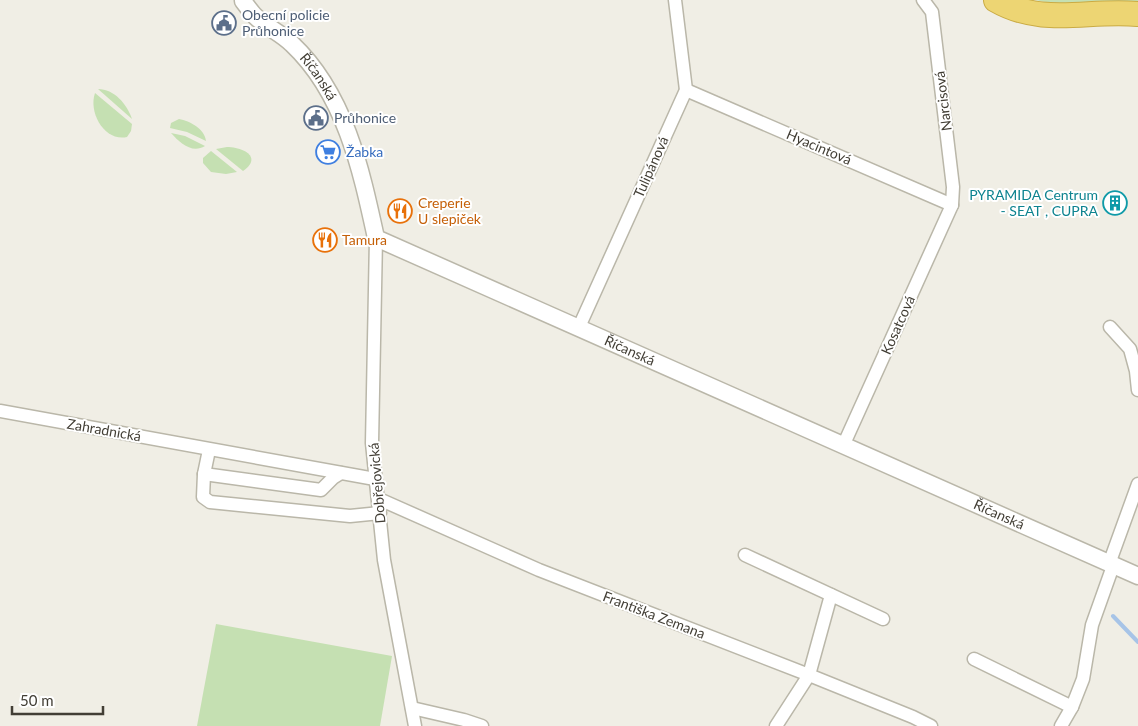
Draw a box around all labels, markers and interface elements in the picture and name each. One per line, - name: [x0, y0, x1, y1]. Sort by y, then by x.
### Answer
- place label: Obecní policie Průhonice: [242, 6, 330, 39]
- public building icon: Obecní policie Průhonice: [211, 10, 237, 36]
- street label: Říčanská: [297, 49, 341, 103]
- street label: Narcisová: [930, 70, 955, 132]
- public building icon: Průhonice: [303, 105, 329, 131]
- place label: Průhonice: [334, 109, 396, 126]
- street label: Hyacintová: [784, 125, 854, 168]
- street label: Tulipánová: [629, 133, 672, 200]
- supermarket icon: Žabka: [315, 139, 341, 165]
- place label: Žabka: [346, 143, 383, 160]
- place label: PYRAMIDA Centrum - SEAT , CUPRA: [969, 186, 1099, 219]
- building icon: PYRAMIDA Centrum - SEAT , CUPRA: [1102, 190, 1128, 216]
- place label: Creperie U slepiček: [418, 194, 482, 227]
- restaurant icon: Creperie U slepiček: [387, 198, 413, 224]
- restaurant icon: Tamura: [312, 227, 338, 253]
- place label: Tamura: [342, 231, 387, 248]
- street label: Kosatcová: [877, 293, 918, 357]
- street label: Říčanská: [602, 331, 658, 369]
- street label: Zahradnická: [66, 415, 142, 444]
- street label: Dobřejovická: [365, 442, 388, 524]
- street label: Říčanská: [971, 495, 1027, 533]
- street label: Františka Zemana: [601, 587, 708, 642]
- scale bar: [12, 684, 104, 716]
- text: 50 m: [20, 691, 54, 709]

